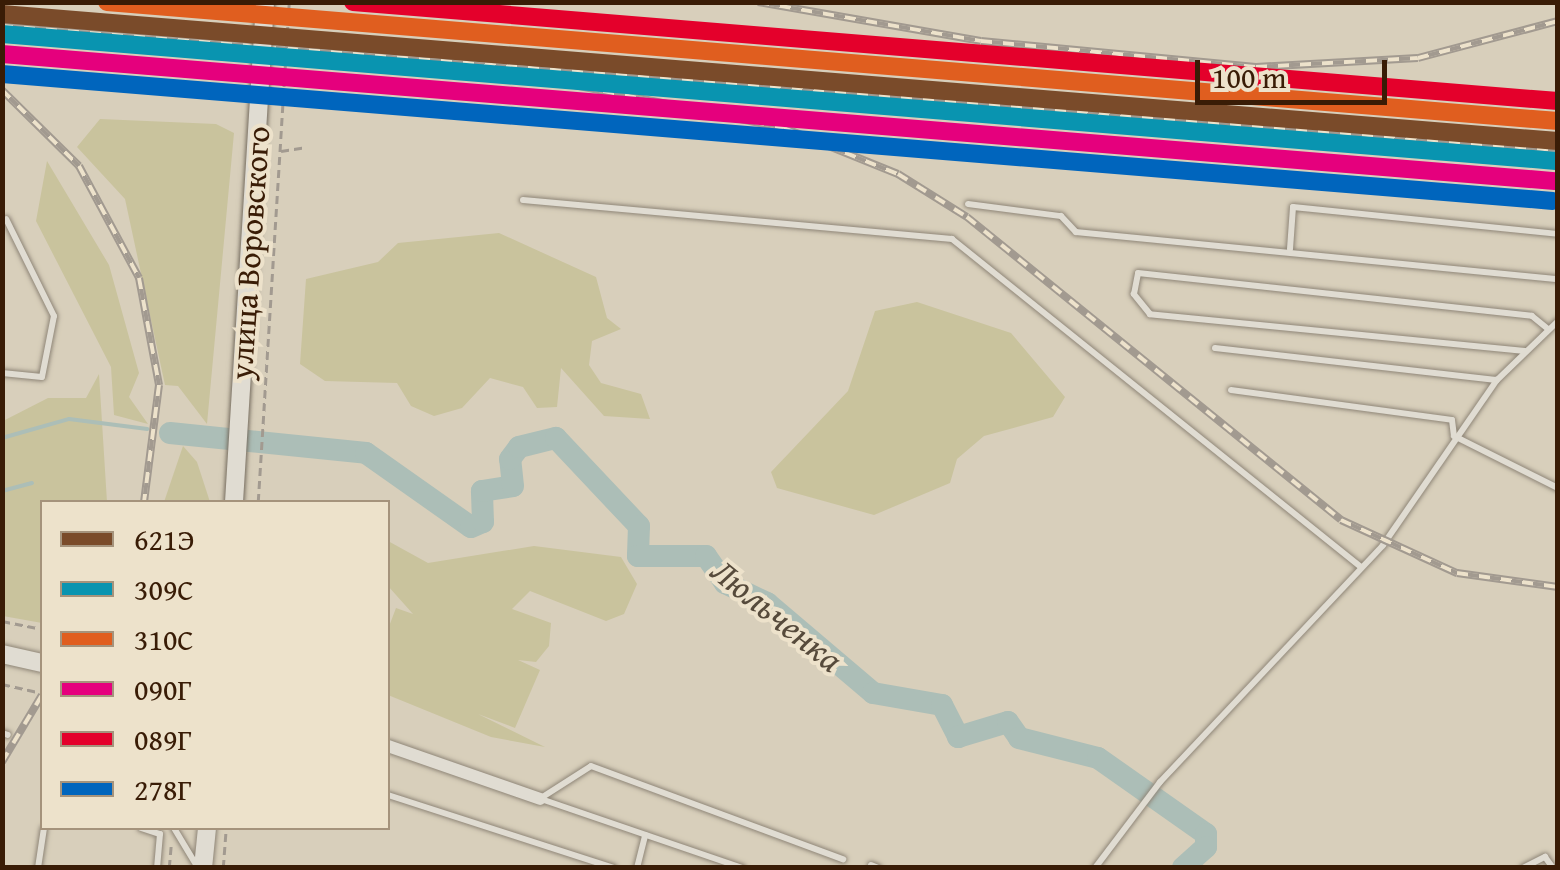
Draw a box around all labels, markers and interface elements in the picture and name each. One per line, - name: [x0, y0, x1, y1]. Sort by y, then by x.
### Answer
- scale bar: [1200, 40, 1392, 102]
- text: 100 m: [1212, 55, 1286, 99]
- street label: улица Воровского: [222, 125, 278, 381]
- legend: [40, 500, 390, 830]
- text: 621Э: [134, 517, 194, 561]
- water label: Люльченка: [703, 549, 851, 681]
- text: 309С: [134, 567, 194, 611]
- text: 310С: [134, 617, 194, 661]
- text: 090Г: [134, 667, 192, 711]
- text: 089Г: [134, 717, 192, 761]
- text: 278Г: [134, 767, 192, 811]

